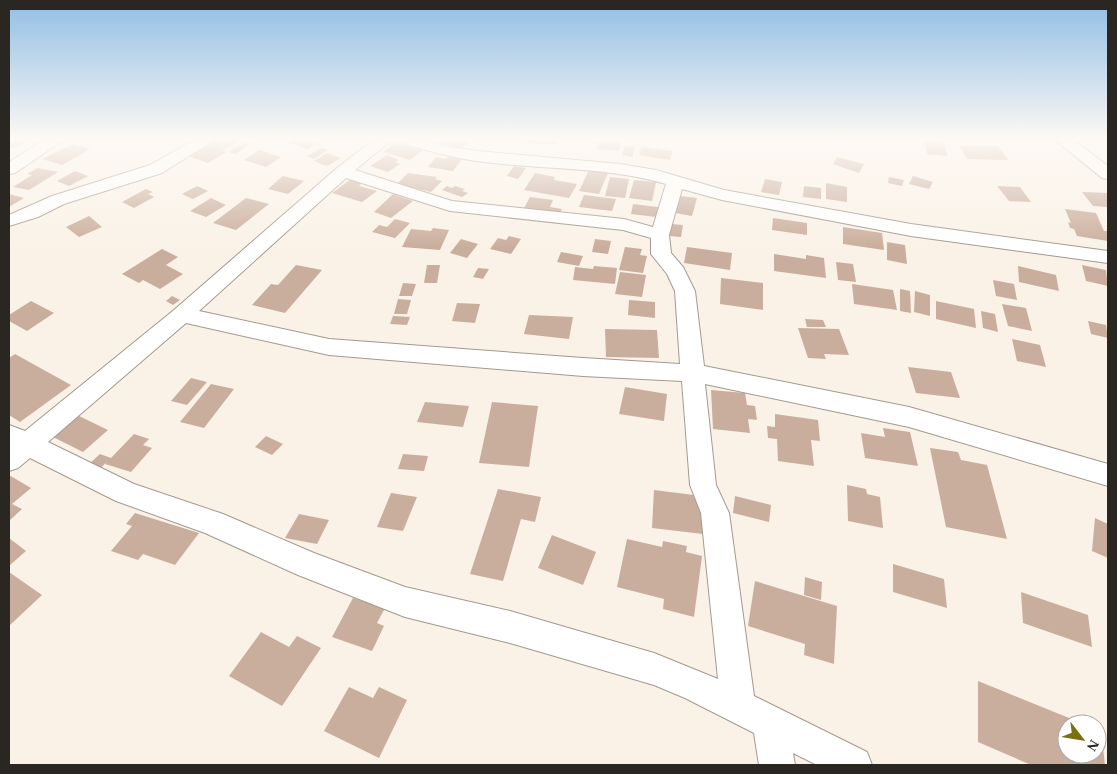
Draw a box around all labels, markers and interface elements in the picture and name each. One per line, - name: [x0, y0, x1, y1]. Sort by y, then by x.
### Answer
- north arrow: [1057, 714, 1107, 764]
- text: N: [1084, 737, 1102, 754]

